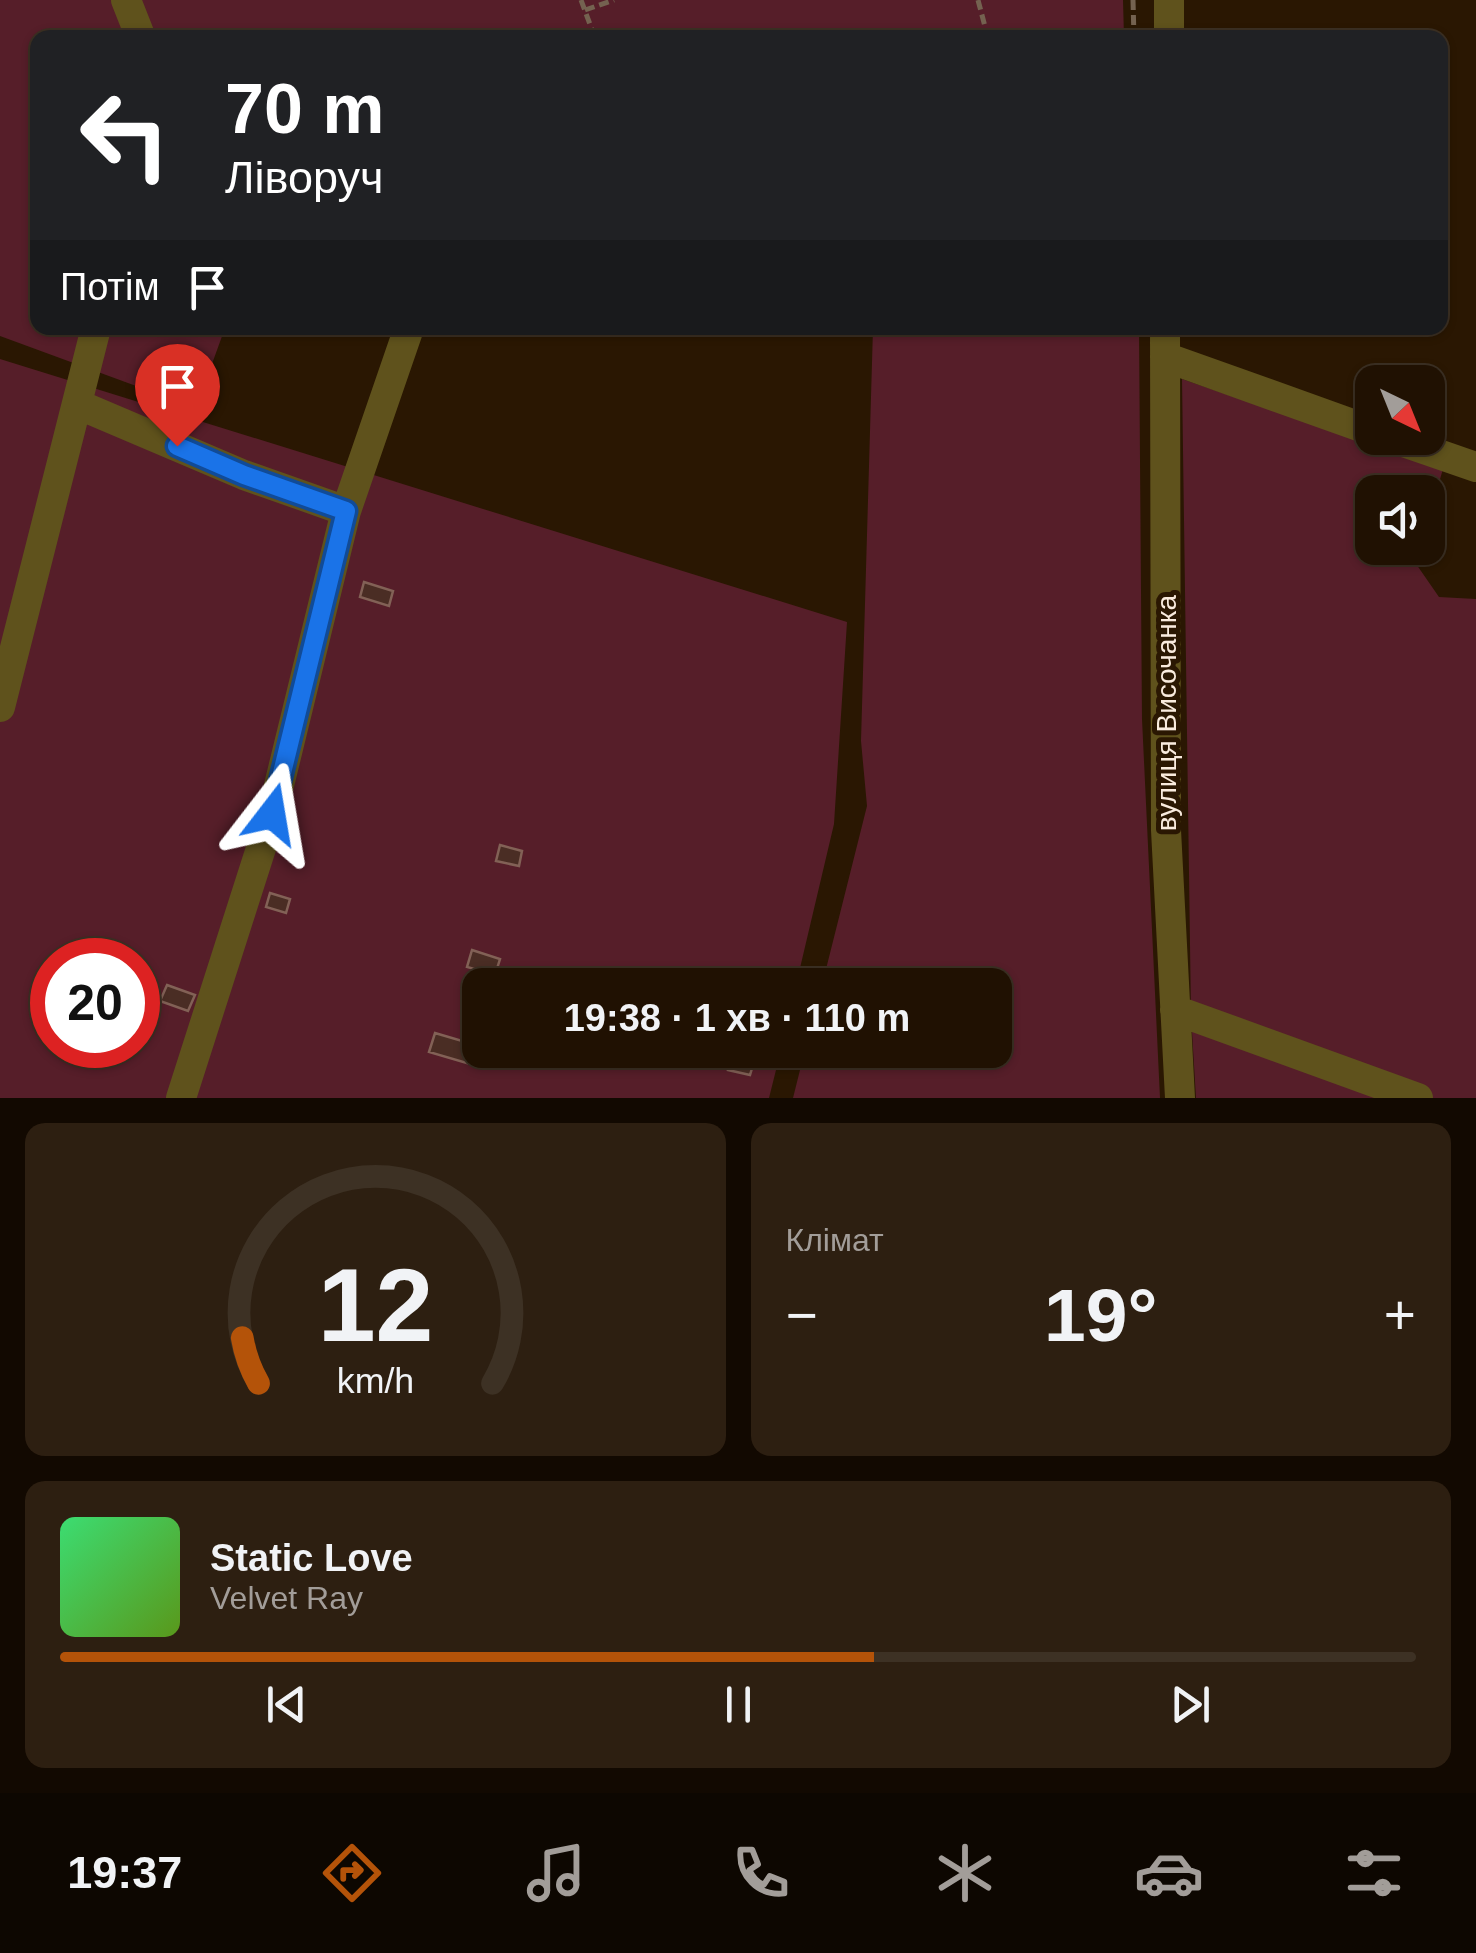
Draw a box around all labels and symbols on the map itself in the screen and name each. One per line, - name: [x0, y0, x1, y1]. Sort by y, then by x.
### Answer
- pin: [135, 344, 220, 447]
- north arrow: [1355, 365, 1445, 455]
- street label: вулиця Височанка: [1151, 594, 1182, 831]
- position arrow: [220, 762, 324, 866]
- speed limit sign: 20: [30, 938, 160, 1068]

